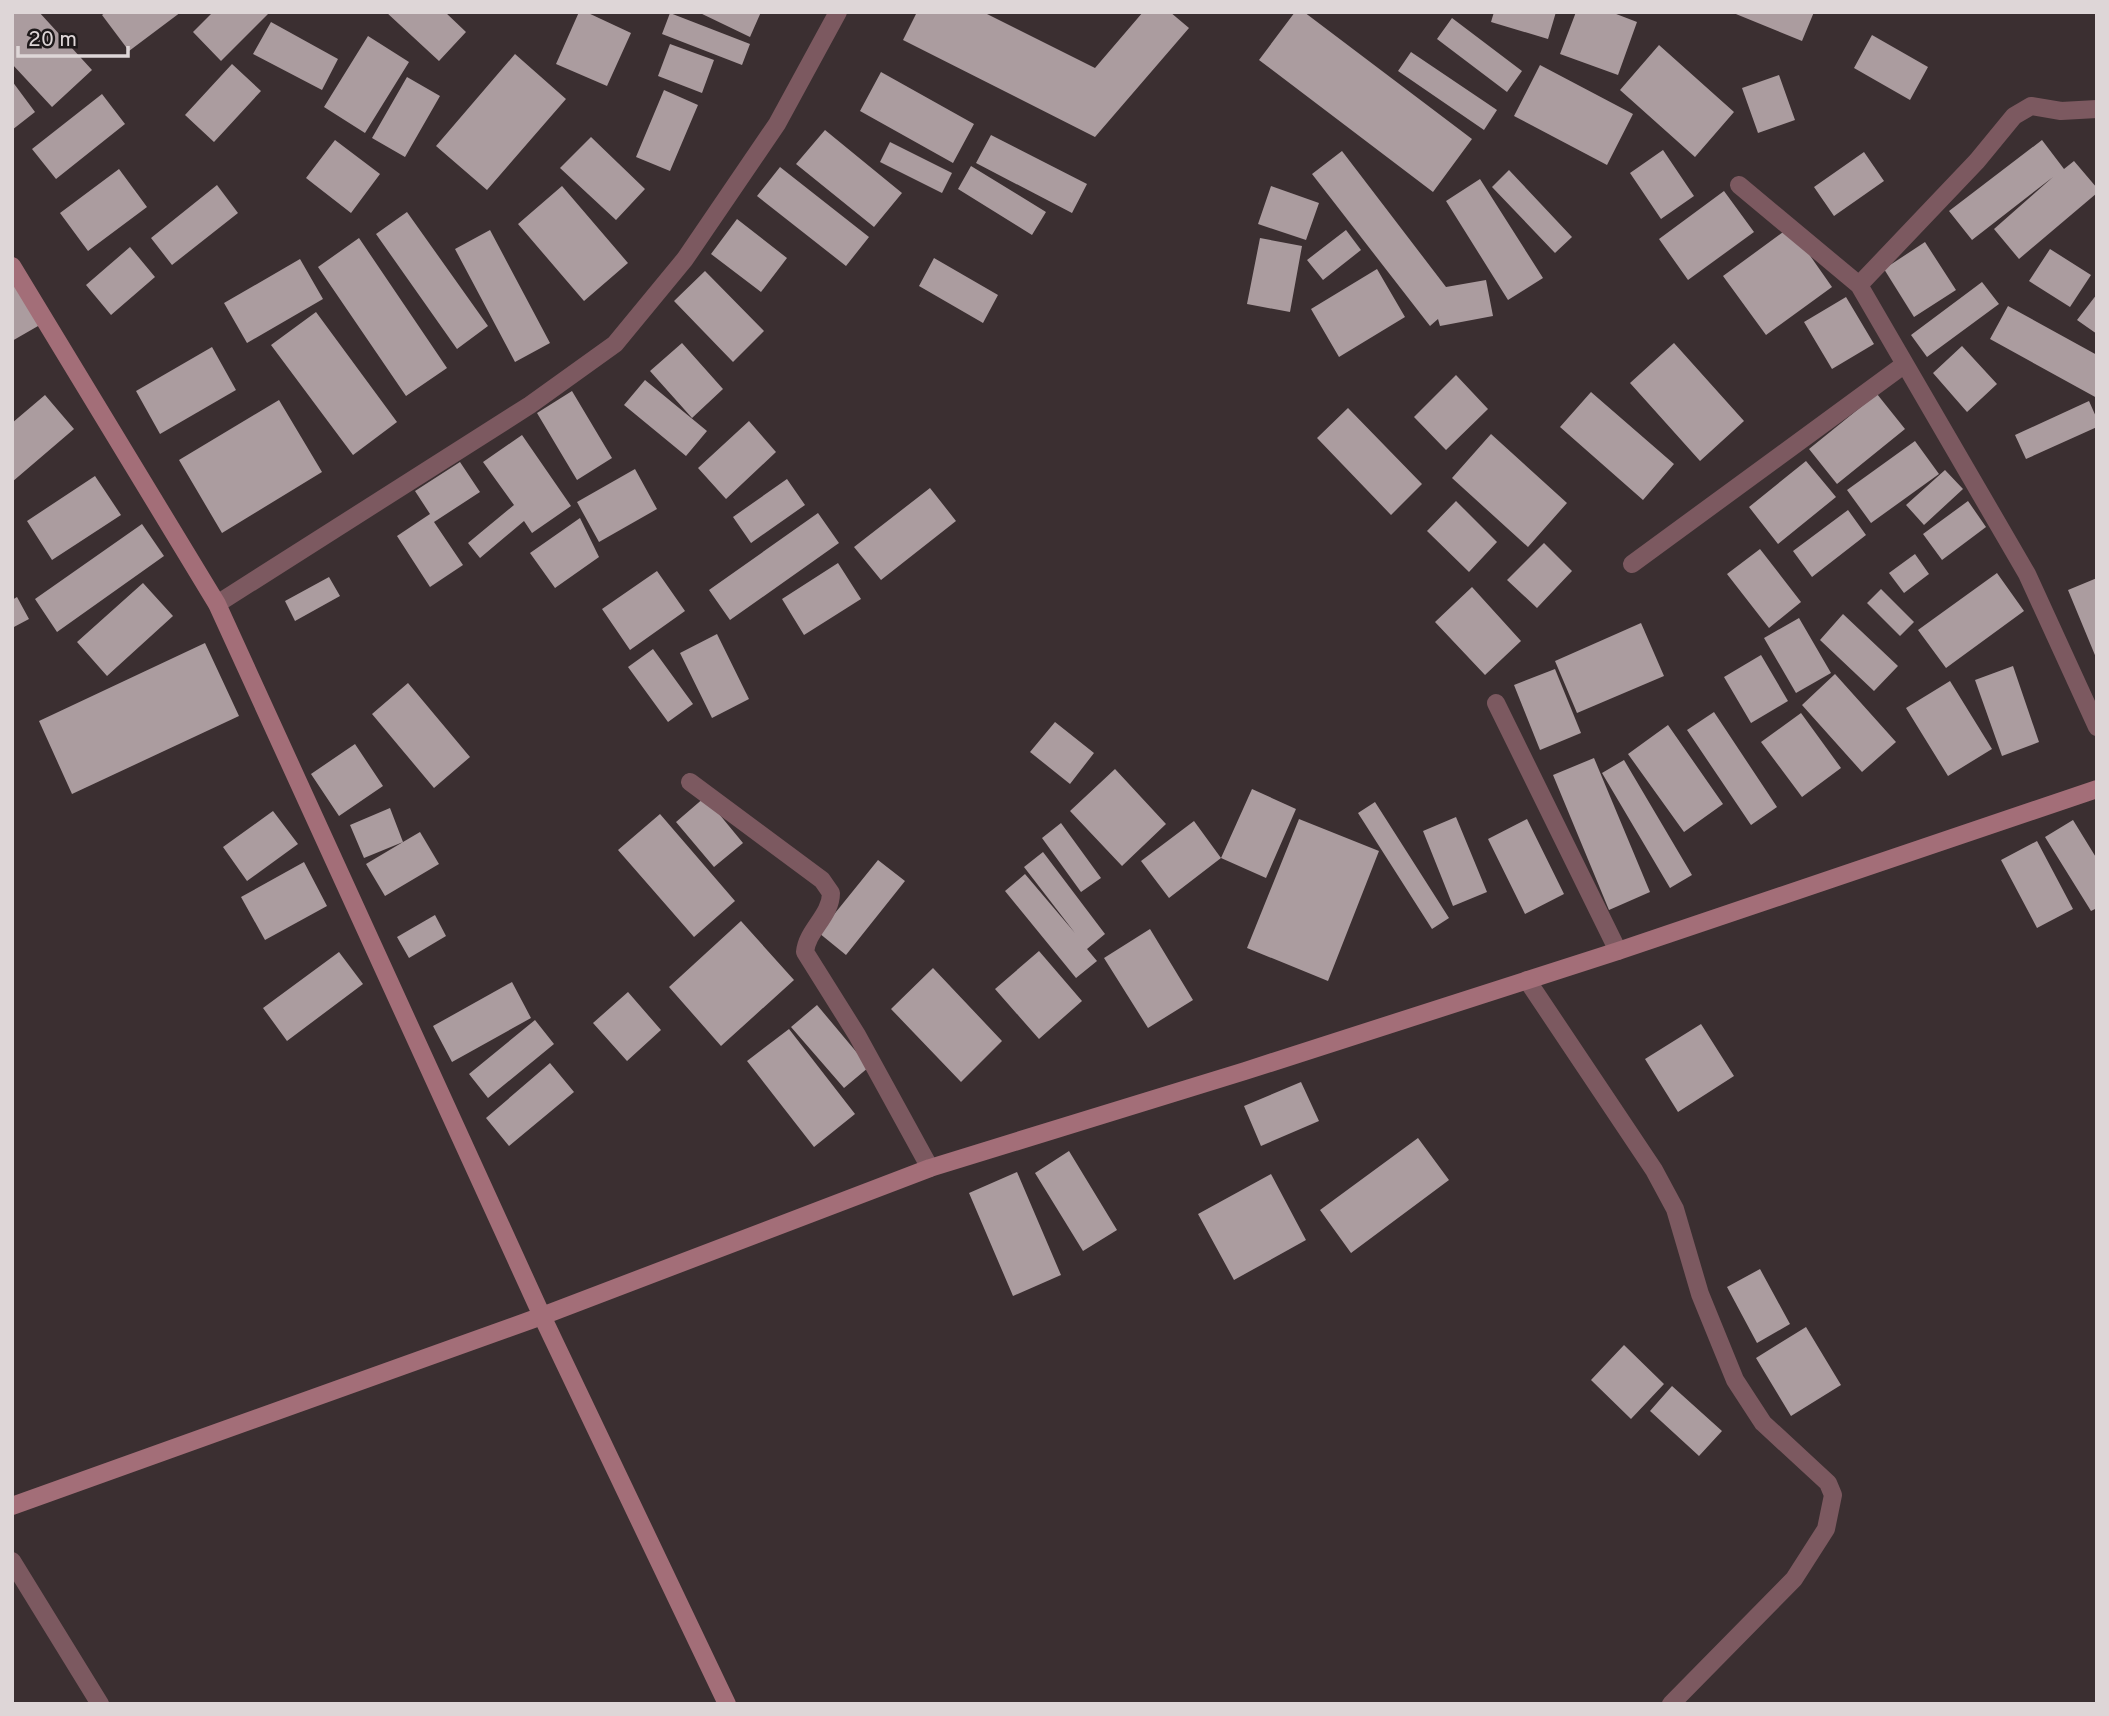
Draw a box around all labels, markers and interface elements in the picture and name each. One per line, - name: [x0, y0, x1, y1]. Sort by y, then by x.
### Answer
- scale bar: [18, 14, 128, 58]
- text: 20 m: [28, 27, 77, 54]

